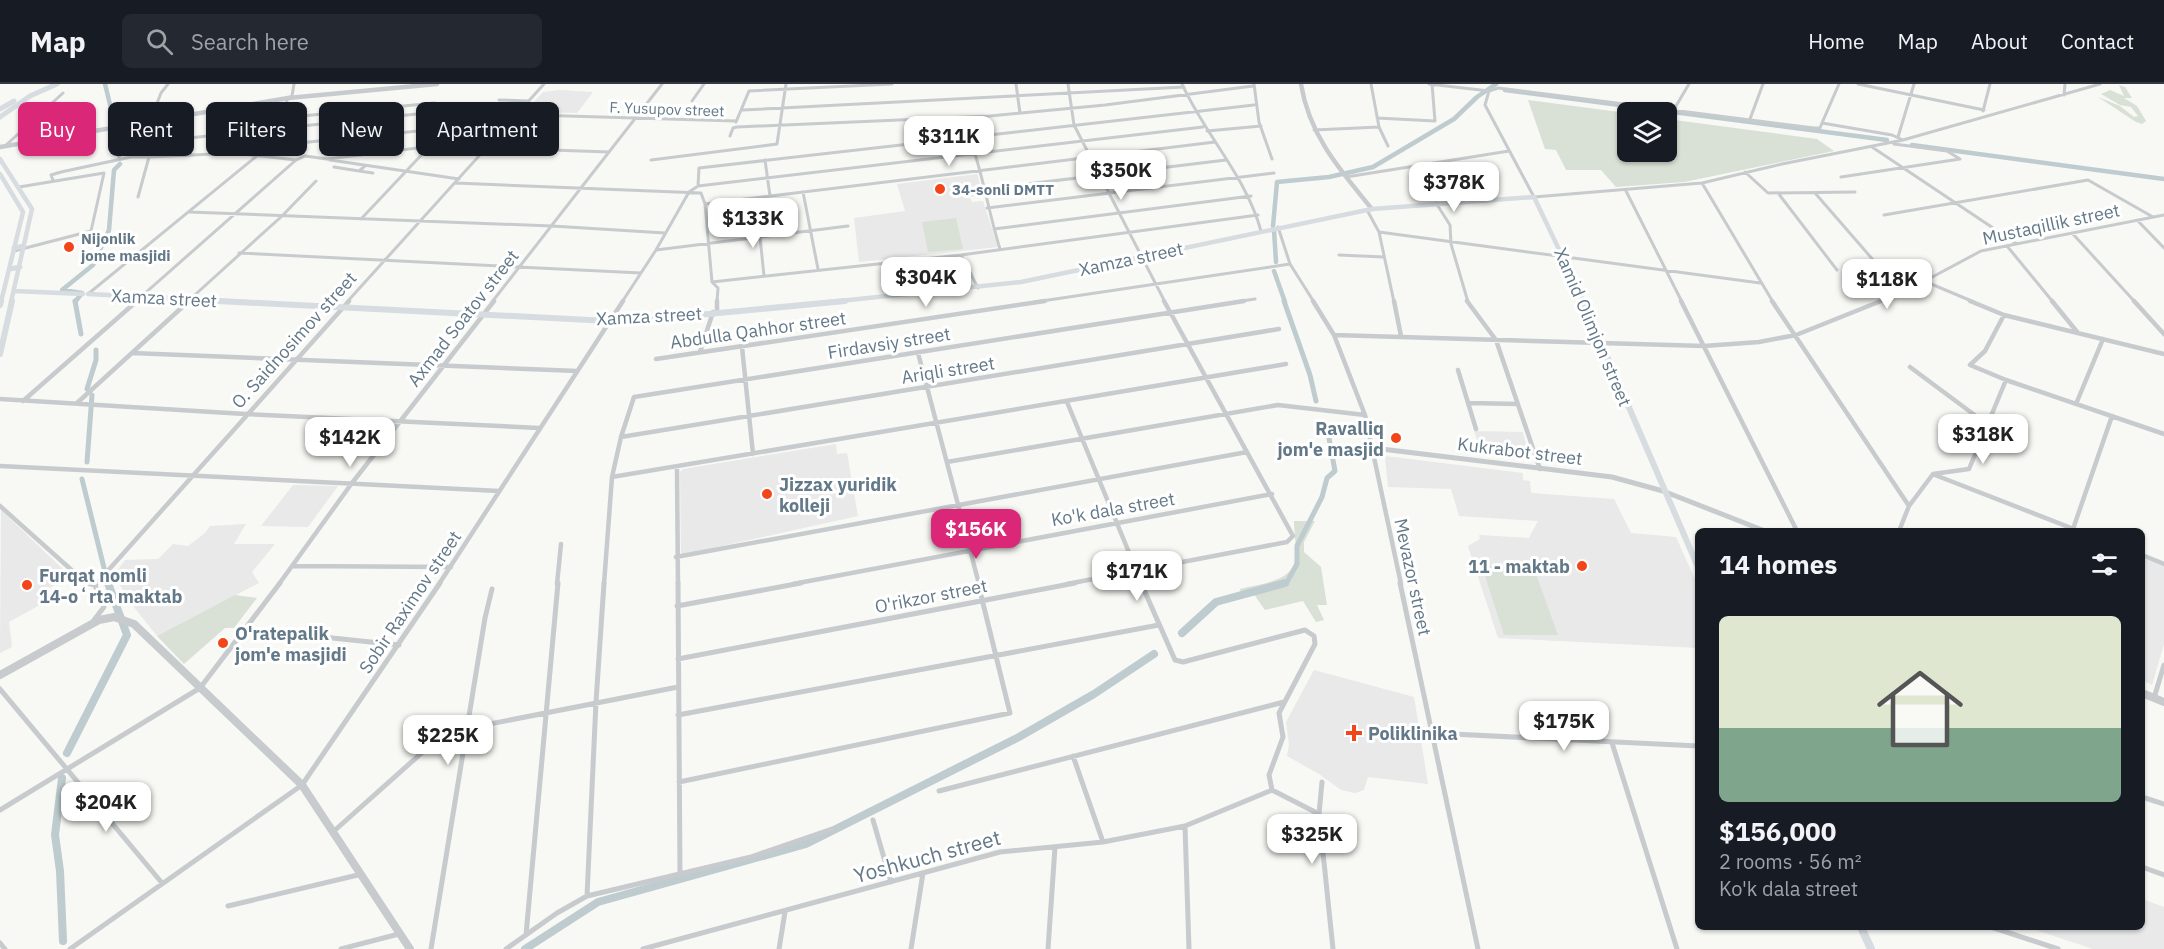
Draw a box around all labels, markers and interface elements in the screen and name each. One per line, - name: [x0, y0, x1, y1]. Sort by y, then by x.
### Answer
- search box: [122, 14, 542, 68]
- text: Map: [30, 23, 86, 60]
- icon: search: [143, 25, 176, 58]
- text: Search here: [191, 27, 309, 56]
- text: Home: [1808, 27, 1865, 55]
- text: Map: [1898, 27, 1938, 55]
- text: About: [1971, 27, 2028, 55]
- text: Contact: [2061, 27, 2134, 55]
- street label: F. Yusupov street: [609, 97, 725, 121]
- chip: Buy: [18, 102, 96, 156]
- chip: Rent: [108, 102, 194, 156]
- chip: Filters: [206, 102, 307, 156]
- chip: New: [319, 102, 404, 156]
- chip: Apartment: [416, 102, 559, 156]
- map controls: [1617, 102, 1677, 162]
- button: layers: [1617, 102, 1677, 162]
- pin: $311K: [907, 116, 991, 167]
- text: $311K: [918, 122, 980, 149]
- pin: $350K: [1079, 150, 1163, 201]
- text: $350K: [1090, 156, 1152, 183]
- pin: $378K: [1412, 162, 1496, 213]
- text: $378K: [1423, 168, 1485, 195]
- place label: 34-sonli DMTT: [952, 180, 1054, 199]
- marker: 34-sonli DMTT: [933, 182, 947, 196]
- pin: $133K: [711, 198, 795, 249]
- street label: Mustaqillik street: [1980, 198, 2122, 250]
- text: $133K: [722, 204, 784, 231]
- place label: Nijonlik jome masjidi: [80, 229, 171, 265]
- street label: Xamza street: [1077, 237, 1185, 281]
- marker: Nijonlik jome masjidi: [62, 240, 76, 254]
- street label: Xamid Olimjon street: [1549, 244, 1637, 410]
- street label: Axmad Soatov street: [402, 245, 524, 391]
- pin: $304K: [884, 257, 968, 308]
- pin: $118K: [1845, 259, 1929, 310]
- text: $304K: [895, 263, 957, 290]
- text: $118K: [1856, 265, 1918, 292]
- street label: O. Saidnosimov street: [226, 267, 362, 413]
- street label: Xamza street: [110, 284, 218, 312]
- street label: Xamza street: [595, 302, 703, 330]
- street label: Abdulla Qahhor street: [669, 306, 847, 354]
- street label: Firdavsiy street: [826, 322, 952, 364]
- street label: Ariqli street: [900, 351, 996, 389]
- pin: $318K: [1941, 414, 2025, 465]
- pin: $142K: [308, 417, 392, 468]
- place label: Ravalliq jom'e masjid: [1276, 417, 1384, 461]
- text: $318K: [1952, 420, 2014, 447]
- text: $142K: [319, 423, 381, 450]
- marker: Ravalliq jom'e masjid: [1389, 431, 1403, 445]
- street label: Kukrabot street: [1456, 432, 1584, 470]
- place label: Jizzax yuridik kolleji: [779, 473, 897, 517]
- marker: Jizzax yuridik kolleji: [760, 487, 774, 501]
- street label: Ko'k dala street: [1049, 487, 1177, 531]
- pin: $156K: [934, 509, 1018, 560]
- text: $156K: [945, 515, 1007, 542]
- street label: Mevazor street: [1389, 516, 1437, 638]
- street label: Sobir Raximov street: [354, 526, 466, 678]
- text: 14 homes: [1719, 547, 1837, 581]
- icon: filters: [2088, 548, 2121, 581]
- pin: $171K: [1095, 551, 1179, 602]
- place label: 11 - maktab: [1468, 555, 1570, 578]
- text: $171K: [1106, 557, 1168, 584]
- marker: 11 - maktab: [1575, 559, 1589, 573]
- place label: Furqat nomli 14-oʻrta maktab: [39, 564, 182, 608]
- street label: O'rikzor street: [873, 574, 989, 618]
- marker: Furqat nomli 14-oʻrta maktab: [20, 578, 34, 592]
- place label: O'ratepalik jom'e masjidi: [234, 622, 347, 666]
- marker: O'ratepalik jom'e masjidi: [216, 636, 230, 650]
- icon: home: [1866, 655, 1974, 763]
- pin: $175K: [1522, 701, 1606, 752]
- text: $175K: [1533, 707, 1595, 734]
- pin: $225K: [406, 715, 490, 766]
- text: $225K: [417, 721, 479, 748]
- place label: Poliklinika: [1368, 722, 1458, 745]
- marker: Poliklinika: [1345, 724, 1363, 742]
- pin: $204K: [64, 782, 148, 833]
- text: $204K: [75, 788, 137, 815]
- pin: $325K: [1270, 814, 1354, 865]
- text: $156,000: [1719, 814, 1836, 848]
- text: $325K: [1281, 820, 1343, 847]
- street label: Yoshkuch street: [850, 823, 1004, 889]
- text: 2 rooms · 56 m²: [1719, 848, 1862, 875]
- text: Ko'k dala street: [1719, 875, 1858, 902]

